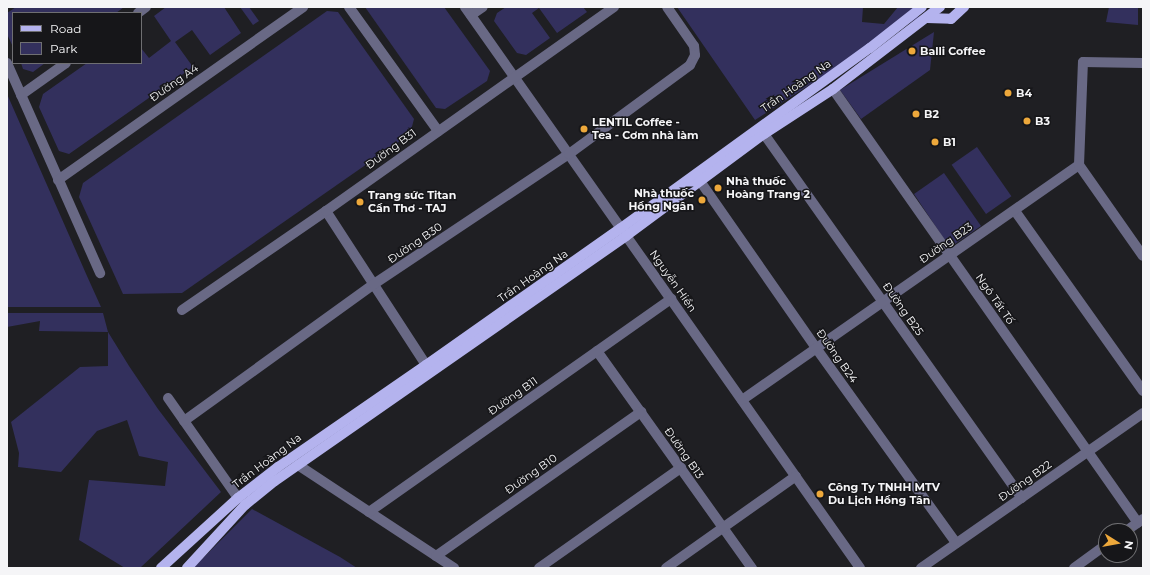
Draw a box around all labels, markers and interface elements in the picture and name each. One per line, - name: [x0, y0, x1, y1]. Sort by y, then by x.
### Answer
- legend: [12, 12, 142, 64]
- text: Road: [50, 21, 81, 36]
- text: Park: [50, 41, 77, 56]
- place label: Balli Coffee: [920, 44, 986, 58]
- marker: Balli Coffee: [907, 46, 917, 56]
- street label: Trần Hoàng Na: [758, 57, 834, 115]
- street label: Đường A4: [147, 61, 201, 105]
- place label: B4: [1016, 86, 1032, 100]
- marker: B4: [1003, 88, 1013, 98]
- place label: B2: [924, 107, 939, 121]
- marker: B2: [911, 109, 921, 119]
- place label: B3: [1035, 114, 1050, 128]
- place label: LENTIL Coffee - Tea - Cơm nhà làm: [592, 116, 699, 142]
- marker: B3: [1022, 116, 1032, 126]
- marker: LENTIL Coffee - Tea - Cơm nhà làm: [579, 124, 589, 134]
- street label: Đường B31: [363, 126, 419, 172]
- place label: B1: [943, 135, 956, 149]
- marker: B1: [930, 137, 940, 147]
- place label: Nhà thuốc Hoàng Trang 2: [726, 175, 810, 201]
- marker: Nhà thuốc Hoàng Trang 2: [713, 183, 723, 193]
- place label: Nhà thuốc Hồng Ngân: [628, 187, 694, 213]
- place label: Trang sức Titan Cần Thơ - TAJ: [368, 189, 456, 215]
- marker: Nhà thuốc Hồng Ngân: [697, 195, 707, 205]
- marker: Trang sức Titan Cần Thơ - TAJ: [355, 197, 365, 207]
- street label: Đường B30: [385, 220, 445, 266]
- street label: Đường B23: [917, 220, 975, 266]
- street label: Trần Hoàng Na: [495, 247, 571, 305]
- street label: Nguyễn Hiền: [647, 247, 699, 315]
- street label: Ngô Tất Tố: [973, 271, 1017, 327]
- street label: Đường B25: [880, 280, 926, 338]
- street label: Đường B24: [814, 327, 860, 385]
- street label: Đường B11: [486, 374, 540, 418]
- street label: Đường B13: [662, 425, 706, 481]
- street label: Trần Hoàng Na: [230, 431, 304, 491]
- street label: Đường B10: [502, 451, 560, 497]
- street label: Đường B22: [996, 458, 1054, 504]
- place label: Công Ty TNHH MTV Du Lịch Hồng Tân: [828, 481, 940, 507]
- marker: Công Ty TNHH MTV Du Lịch Hồng Tân: [815, 489, 825, 499]
- north arrow: [1098, 523, 1138, 563]
- text: N: [1121, 539, 1137, 551]

